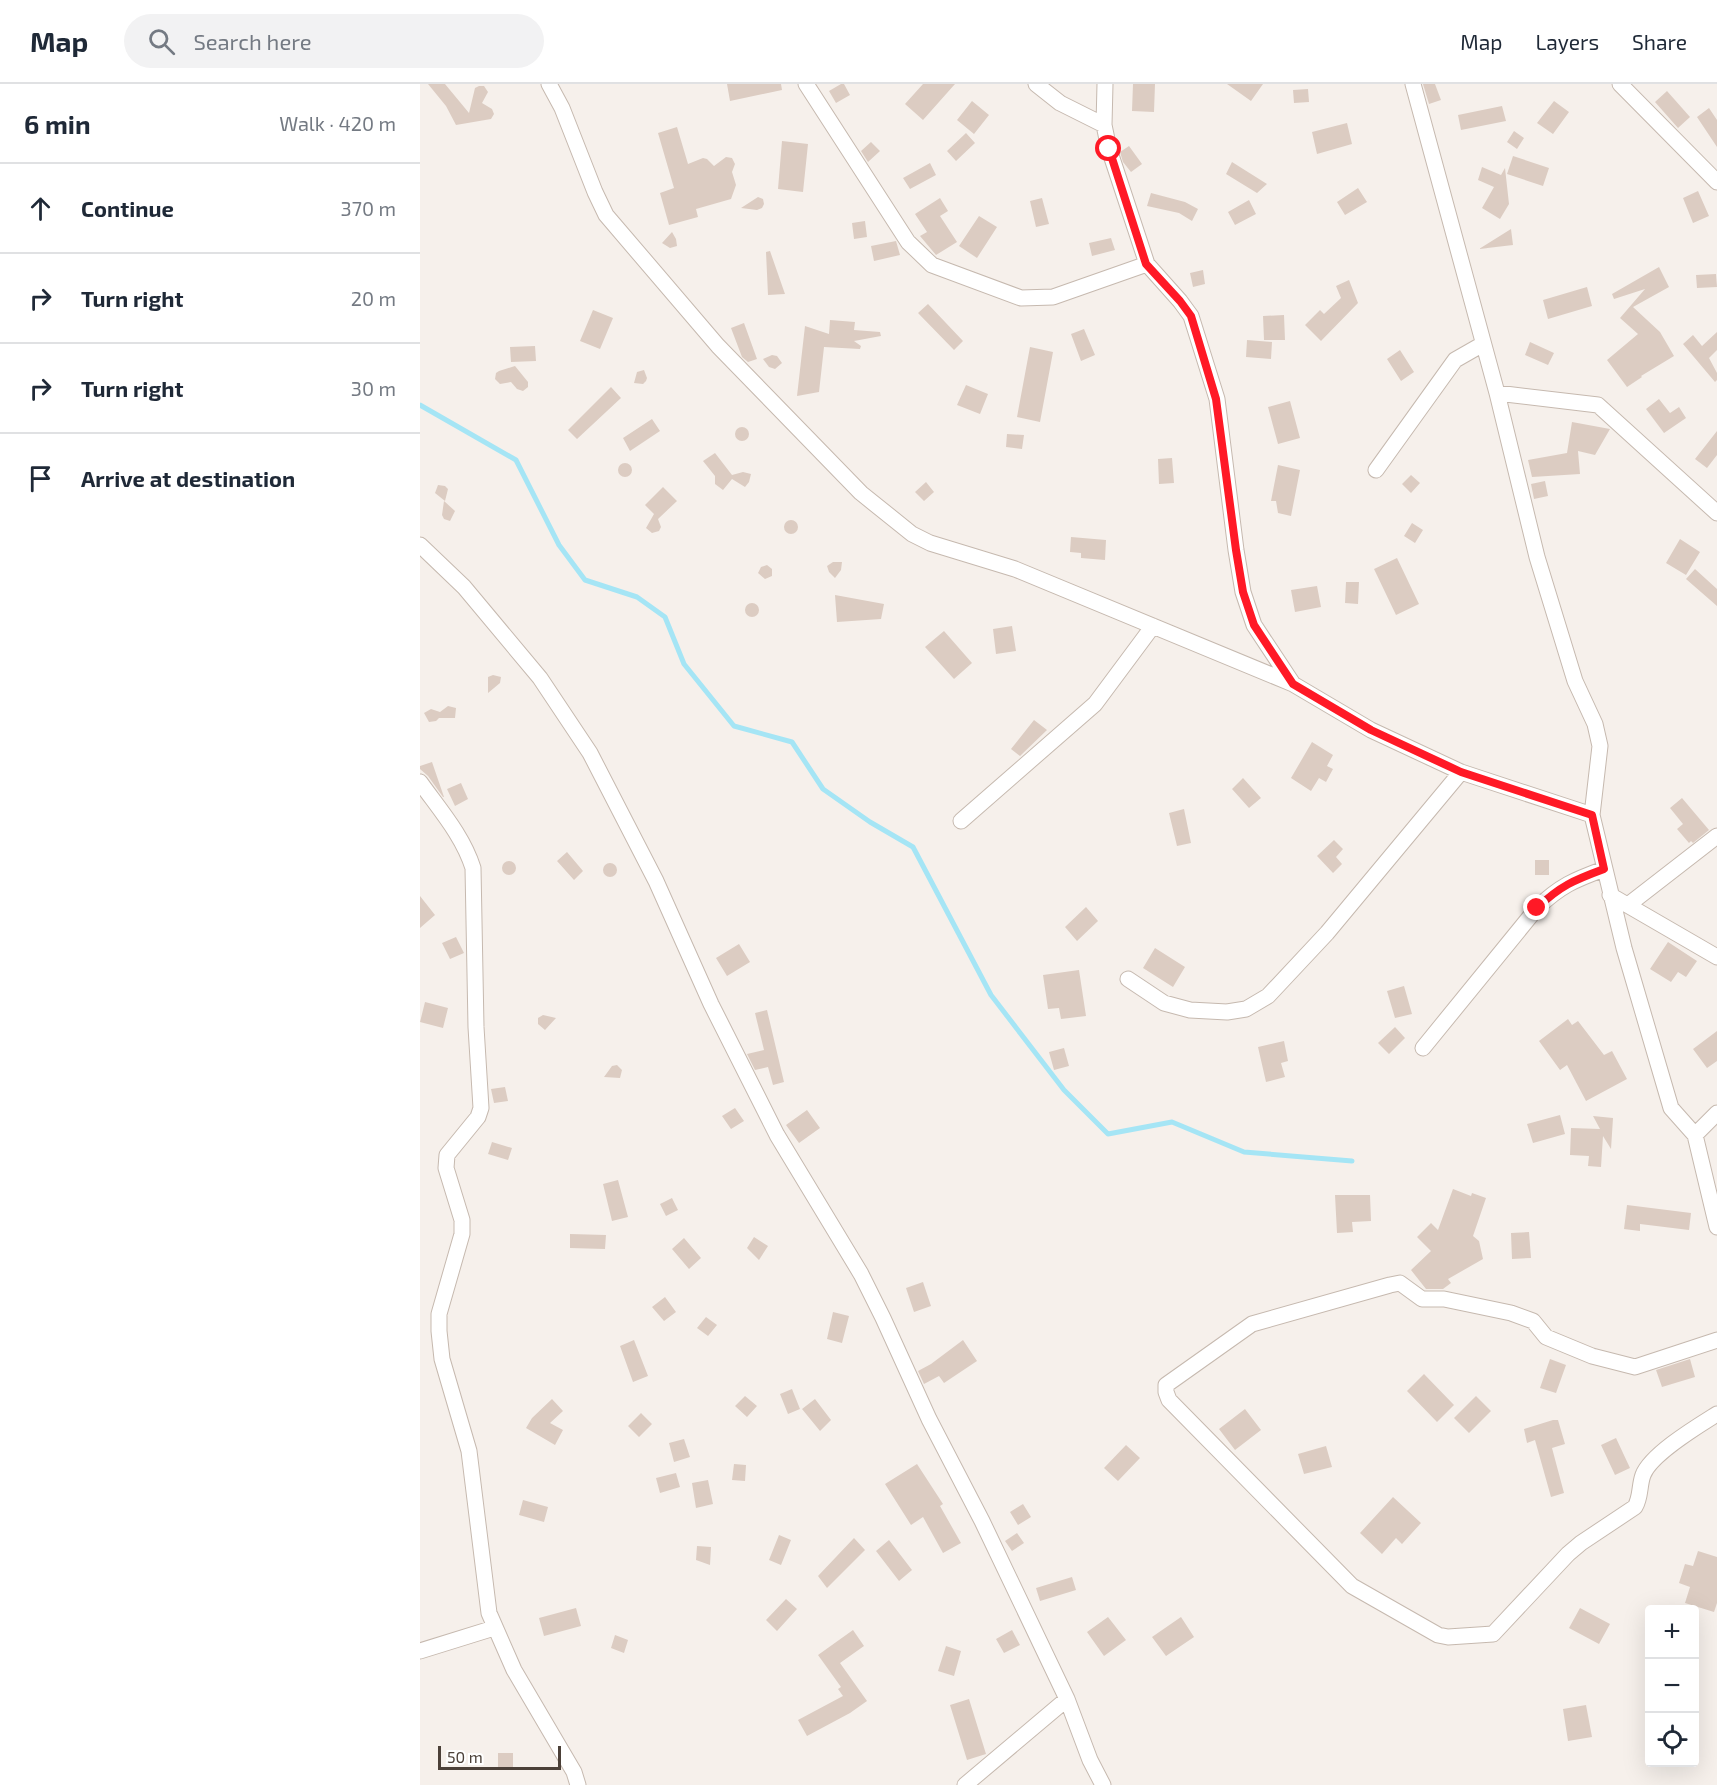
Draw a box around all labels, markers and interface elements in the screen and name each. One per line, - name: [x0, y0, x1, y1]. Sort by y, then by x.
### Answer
- search box: [124, 14, 544, 68]
- text: Map: [30, 24, 88, 58]
- icon: search: [145, 25, 178, 58]
- text: Search here: [193, 28, 312, 54]
- text: Map: [1460, 29, 1502, 54]
- text: Layers: [1535, 29, 1599, 54]
- text: Share: [1632, 29, 1687, 54]
- text: 6 min: [24, 108, 91, 139]
- text: Walk · 420 m: [279, 111, 396, 135]
- route start: [1095, 135, 1121, 161]
- icon: ahead: [24, 192, 57, 225]
- text: Continue: [81, 195, 174, 221]
- text: 370 m: [341, 196, 396, 220]
- icon: right: [24, 282, 57, 315]
- text: Turn right: [81, 285, 183, 311]
- text: 20 m: [351, 286, 396, 310]
- icon: right: [24, 372, 57, 405]
- text: Turn right: [81, 375, 183, 401]
- text: 30 m: [351, 376, 396, 400]
- icon: arrive: [24, 462, 57, 495]
- text: Arrive at destination: [81, 465, 295, 491]
- route end: [1523, 894, 1549, 920]
- map controls: [1645, 1605, 1699, 1767]
- button: +: [1645, 1605, 1699, 1659]
- button: −: [1645, 1659, 1699, 1713]
- button: locate: [1645, 1713, 1699, 1767]
- scale bar: [438, 1743, 561, 1770]
- text: 50 m: [447, 1747, 483, 1766]

